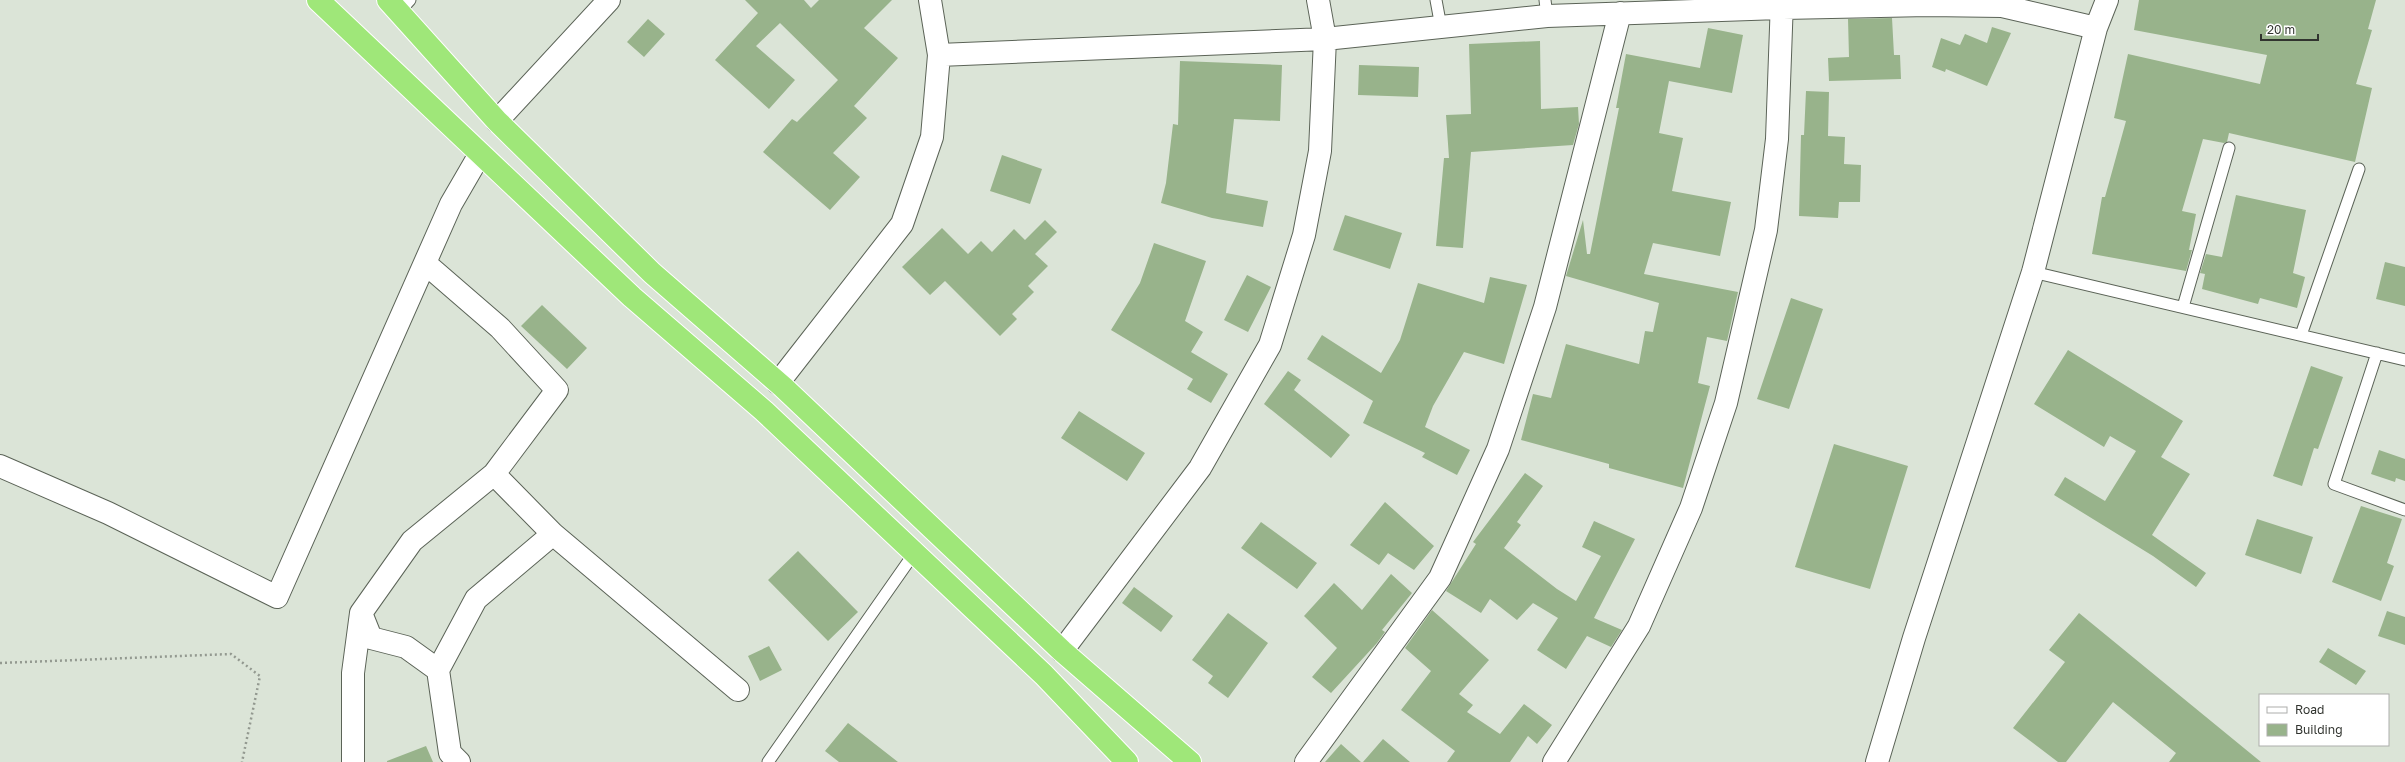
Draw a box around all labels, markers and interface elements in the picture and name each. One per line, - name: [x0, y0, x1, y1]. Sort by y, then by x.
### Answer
- scale bar: [2261, 16, 2318, 42]
- text: 20 m: [2267, 22, 2295, 37]
- legend: [2259, 694, 2389, 746]
- text: Road: [2295, 702, 2324, 717]
- text: Building: [2295, 722, 2343, 737]

